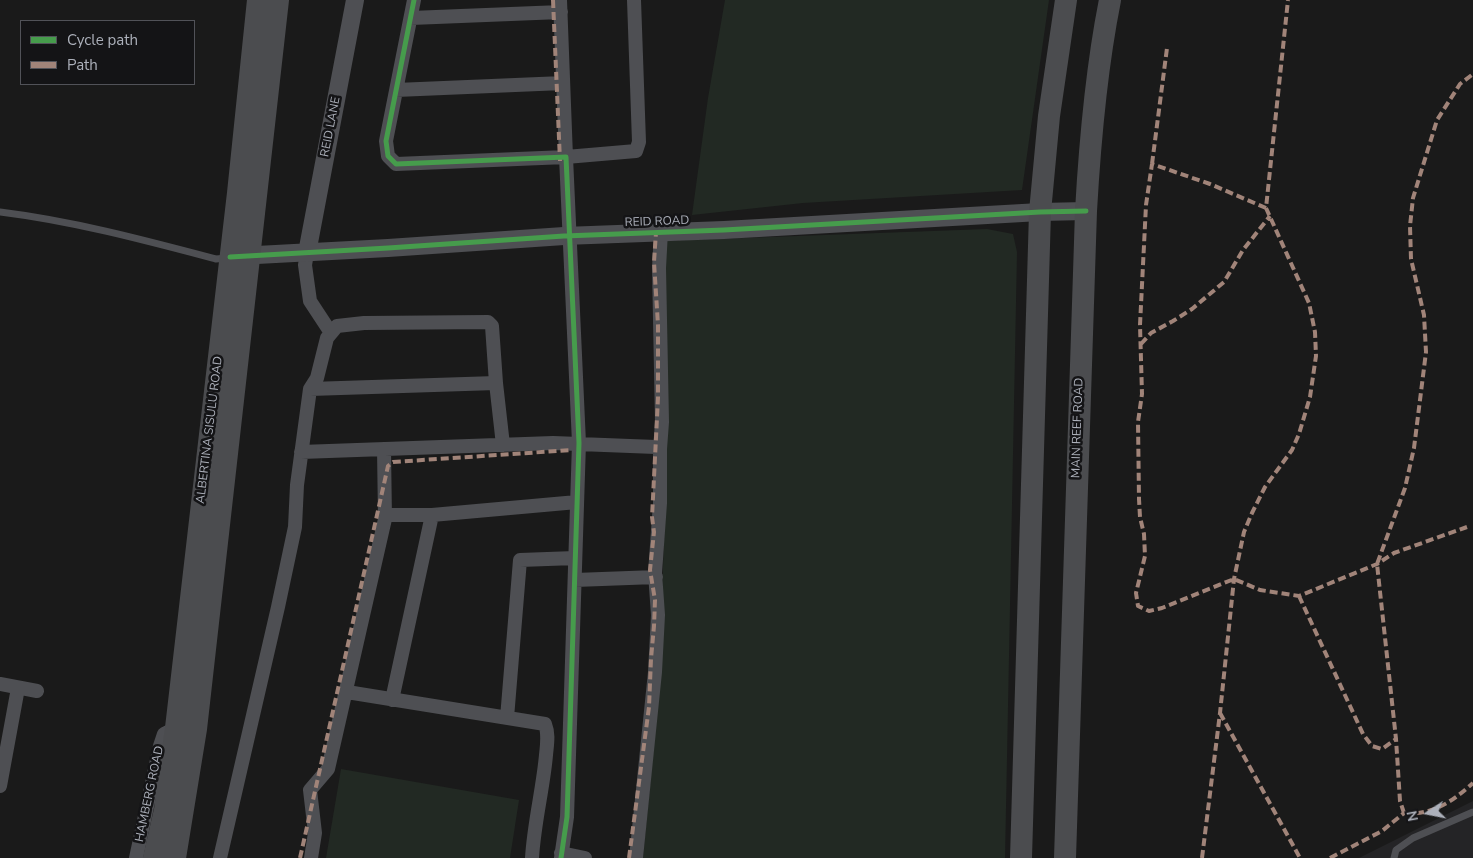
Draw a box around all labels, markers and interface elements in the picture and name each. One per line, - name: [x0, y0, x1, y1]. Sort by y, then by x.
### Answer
- legend: [20, 20, 195, 85]
- text: Cycle path: [67, 30, 138, 50]
- text: Path: [67, 55, 98, 75]
- street label: REID LANE: [318, 96, 344, 158]
- street label: REID ROAD: [624, 214, 690, 230]
- street label: ALBERTINA SISULU ROAD: [194, 355, 226, 505]
- street label: MAIN REEF ROAD: [1069, 378, 1087, 478]
- street label: HAMBERG ROAD: [133, 745, 167, 843]
- north arrow: [1403, 788, 1453, 838]
- text: N: [1402, 809, 1423, 823]

